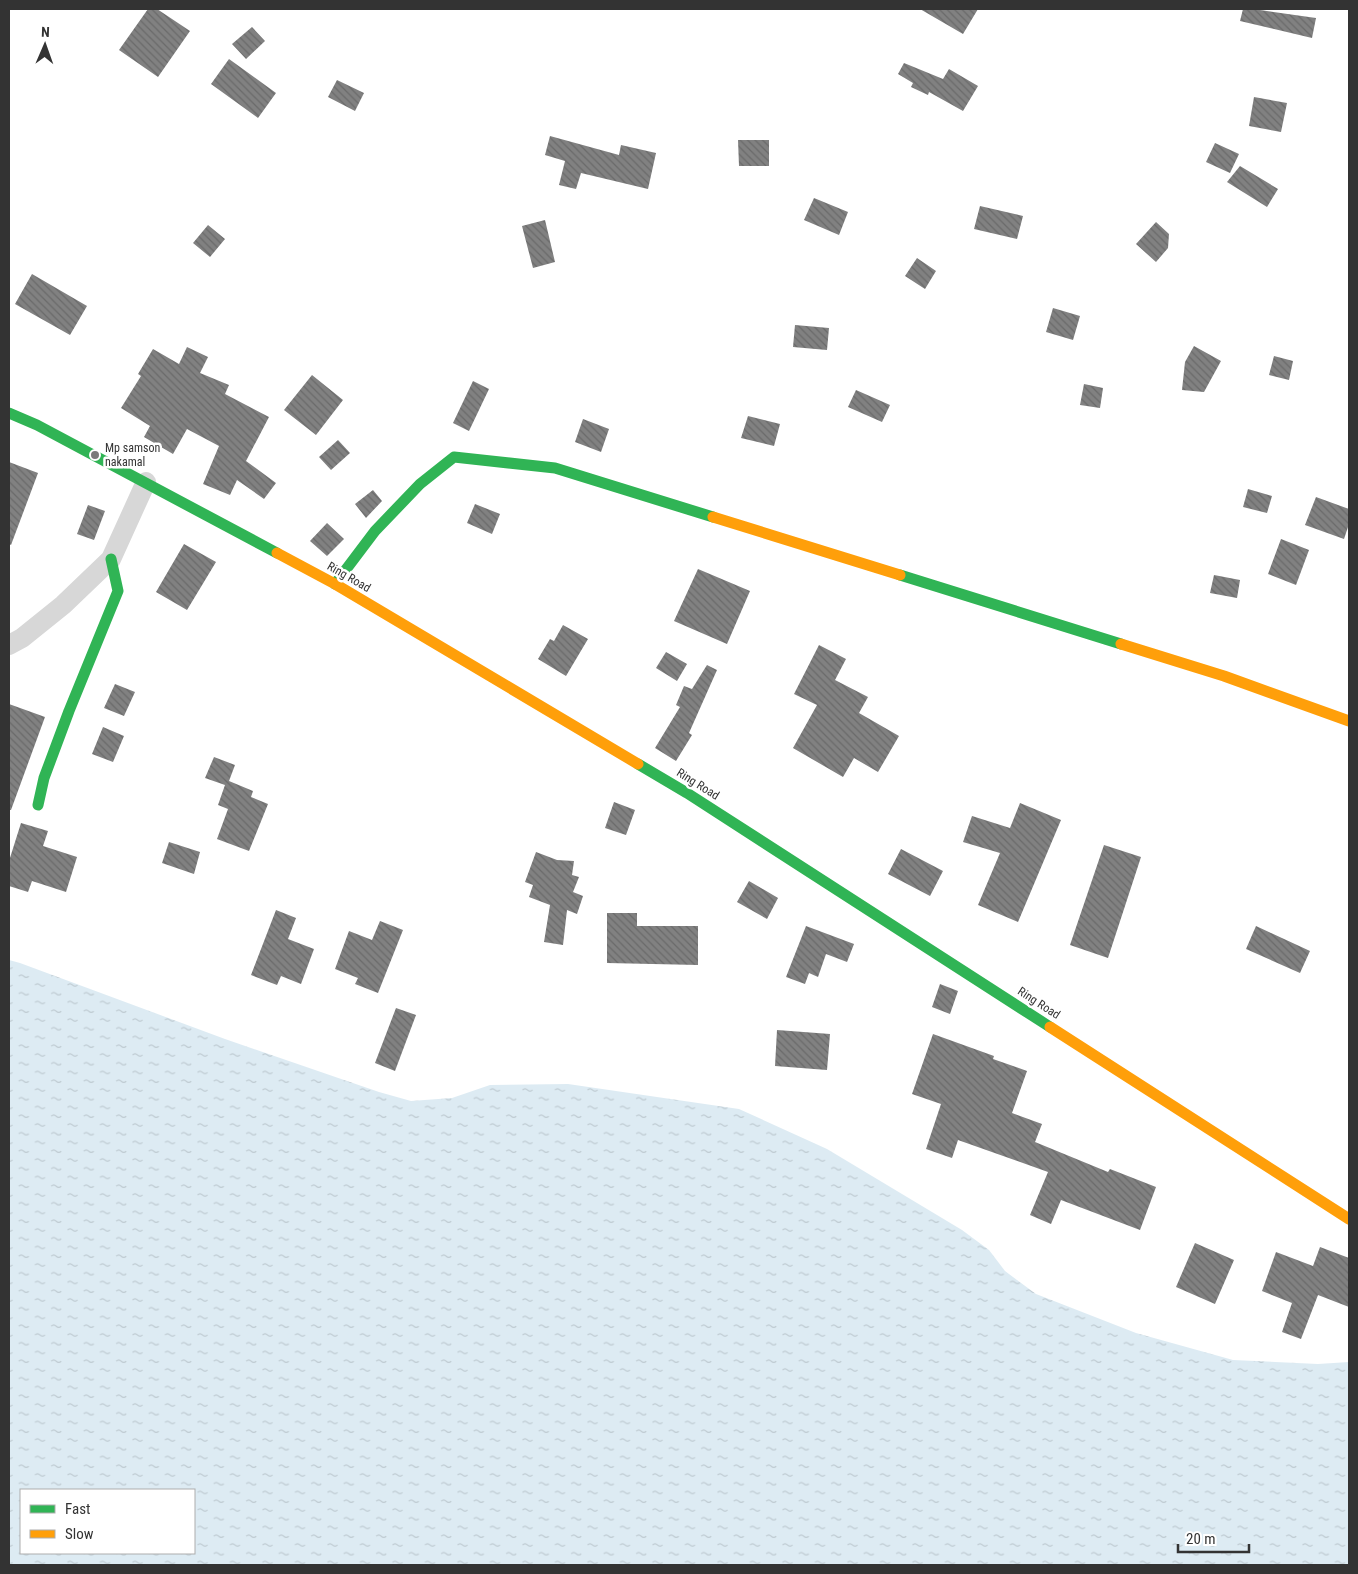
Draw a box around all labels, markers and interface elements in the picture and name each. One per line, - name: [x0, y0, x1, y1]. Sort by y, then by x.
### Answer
- north arrow: [20, 20, 70, 70]
- text: N: [41, 24, 50, 40]
- place label: Mp samson nakamal: [105, 441, 160, 469]
- marker: Mp samson nakamal: [89, 449, 101, 461]
- street label: Ring Road: [325, 559, 373, 595]
- street label: Ring Road: [674, 765, 722, 803]
- street label: Ring Road: [1015, 984, 1063, 1022]
- legend: [20, 1489, 195, 1554]
- text: Fast: [65, 1500, 90, 1518]
- scale bar: [1178, 1522, 1249, 1554]
- text: Slow: [65, 1525, 94, 1543]
- text: 20 m: [1186, 1530, 1216, 1548]

